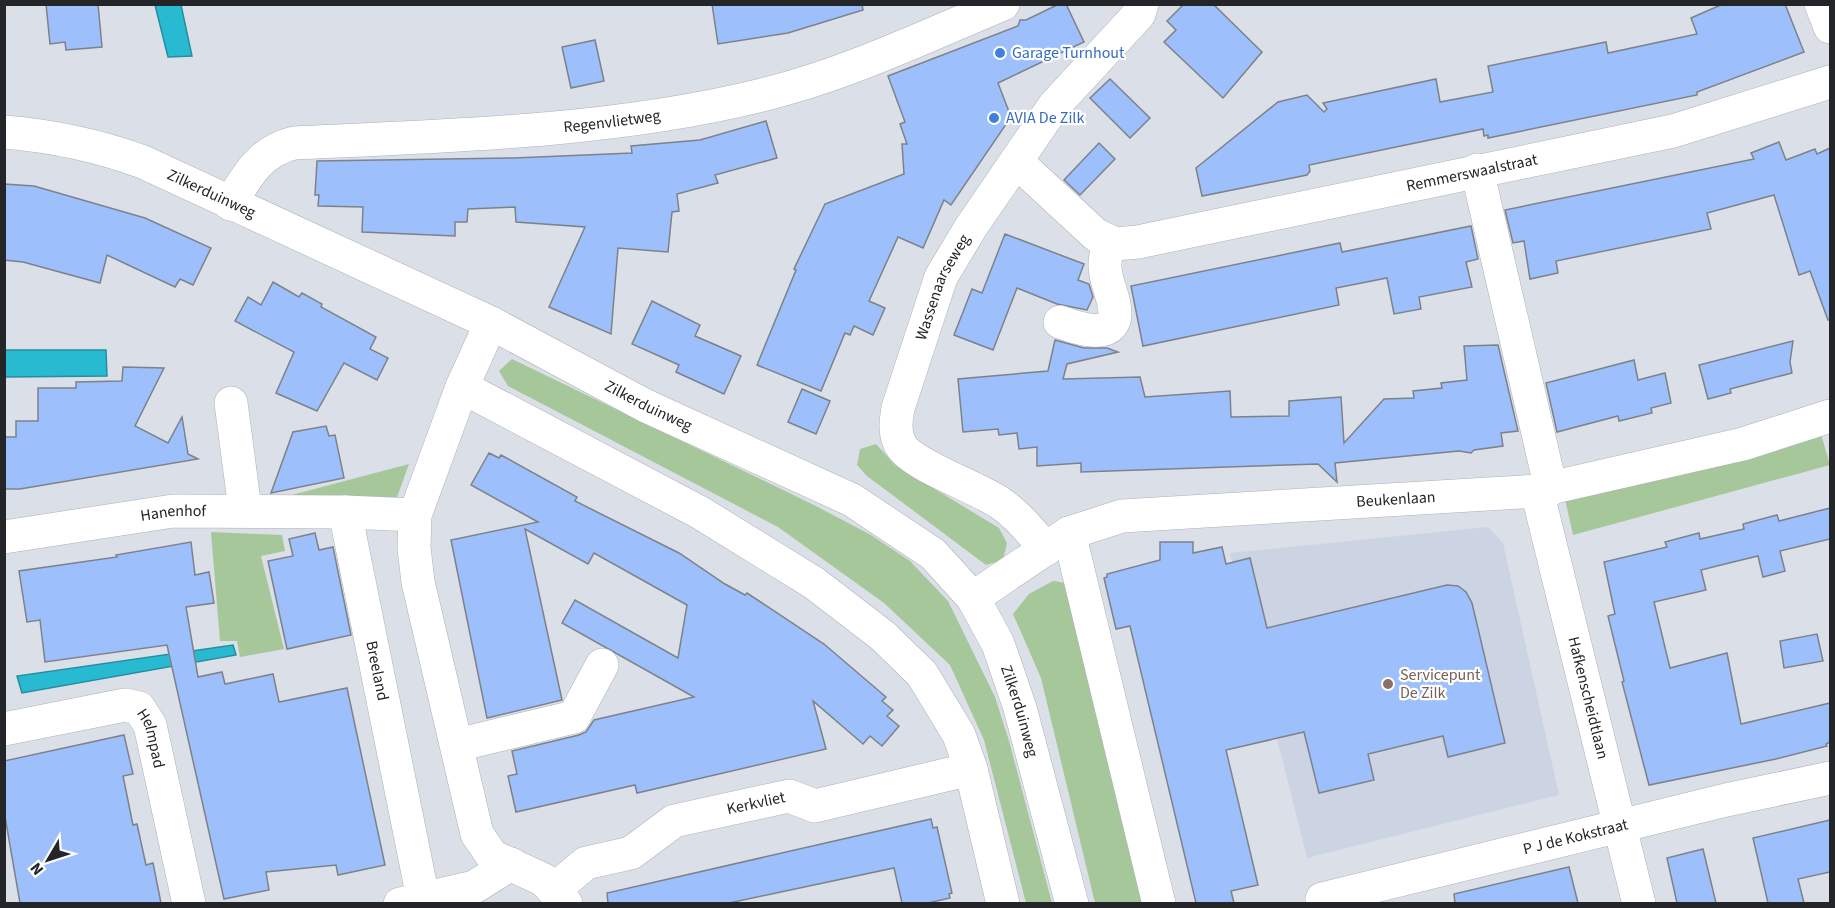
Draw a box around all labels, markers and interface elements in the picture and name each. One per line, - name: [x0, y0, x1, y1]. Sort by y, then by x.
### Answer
- place label: Garage Turnhout: [1012, 42, 1125, 64]
- marker: Garage Turnhout: [993, 46, 1007, 60]
- street label: Regenvlietweg: [562, 104, 662, 138]
- place label: AVIA De Zilk: [1006, 107, 1084, 129]
- marker: AVIA De Zilk: [987, 111, 1001, 125]
- street label: Remmerswaalstraat: [1404, 148, 1540, 197]
- street label: Zilkerduinweg: [164, 164, 259, 224]
- street label: Wassenaarseweg: [910, 230, 975, 343]
- street label: Zilkerduinweg: [601, 375, 696, 437]
- street label: Beukenlaan: [1356, 486, 1436, 513]
- street label: Hanenhof: [139, 500, 207, 527]
- street label: Hafkenscheidtlaan: [1562, 634, 1614, 761]
- street label: Breeland: [360, 639, 394, 703]
- street label: Zilkerduinweg: [995, 662, 1044, 760]
- place label: Servicepunt De Zilk: [1400, 664, 1481, 704]
- marker: Servicepunt De Zilk: [1381, 677, 1395, 691]
- street label: Helmpad: [131, 704, 170, 770]
- street label: Kerkvliet: [725, 786, 788, 820]
- street label: P J de Kokstraat: [1521, 813, 1631, 860]
- north arrow: [18, 830, 78, 890]
- text: N: [25, 858, 49, 880]

